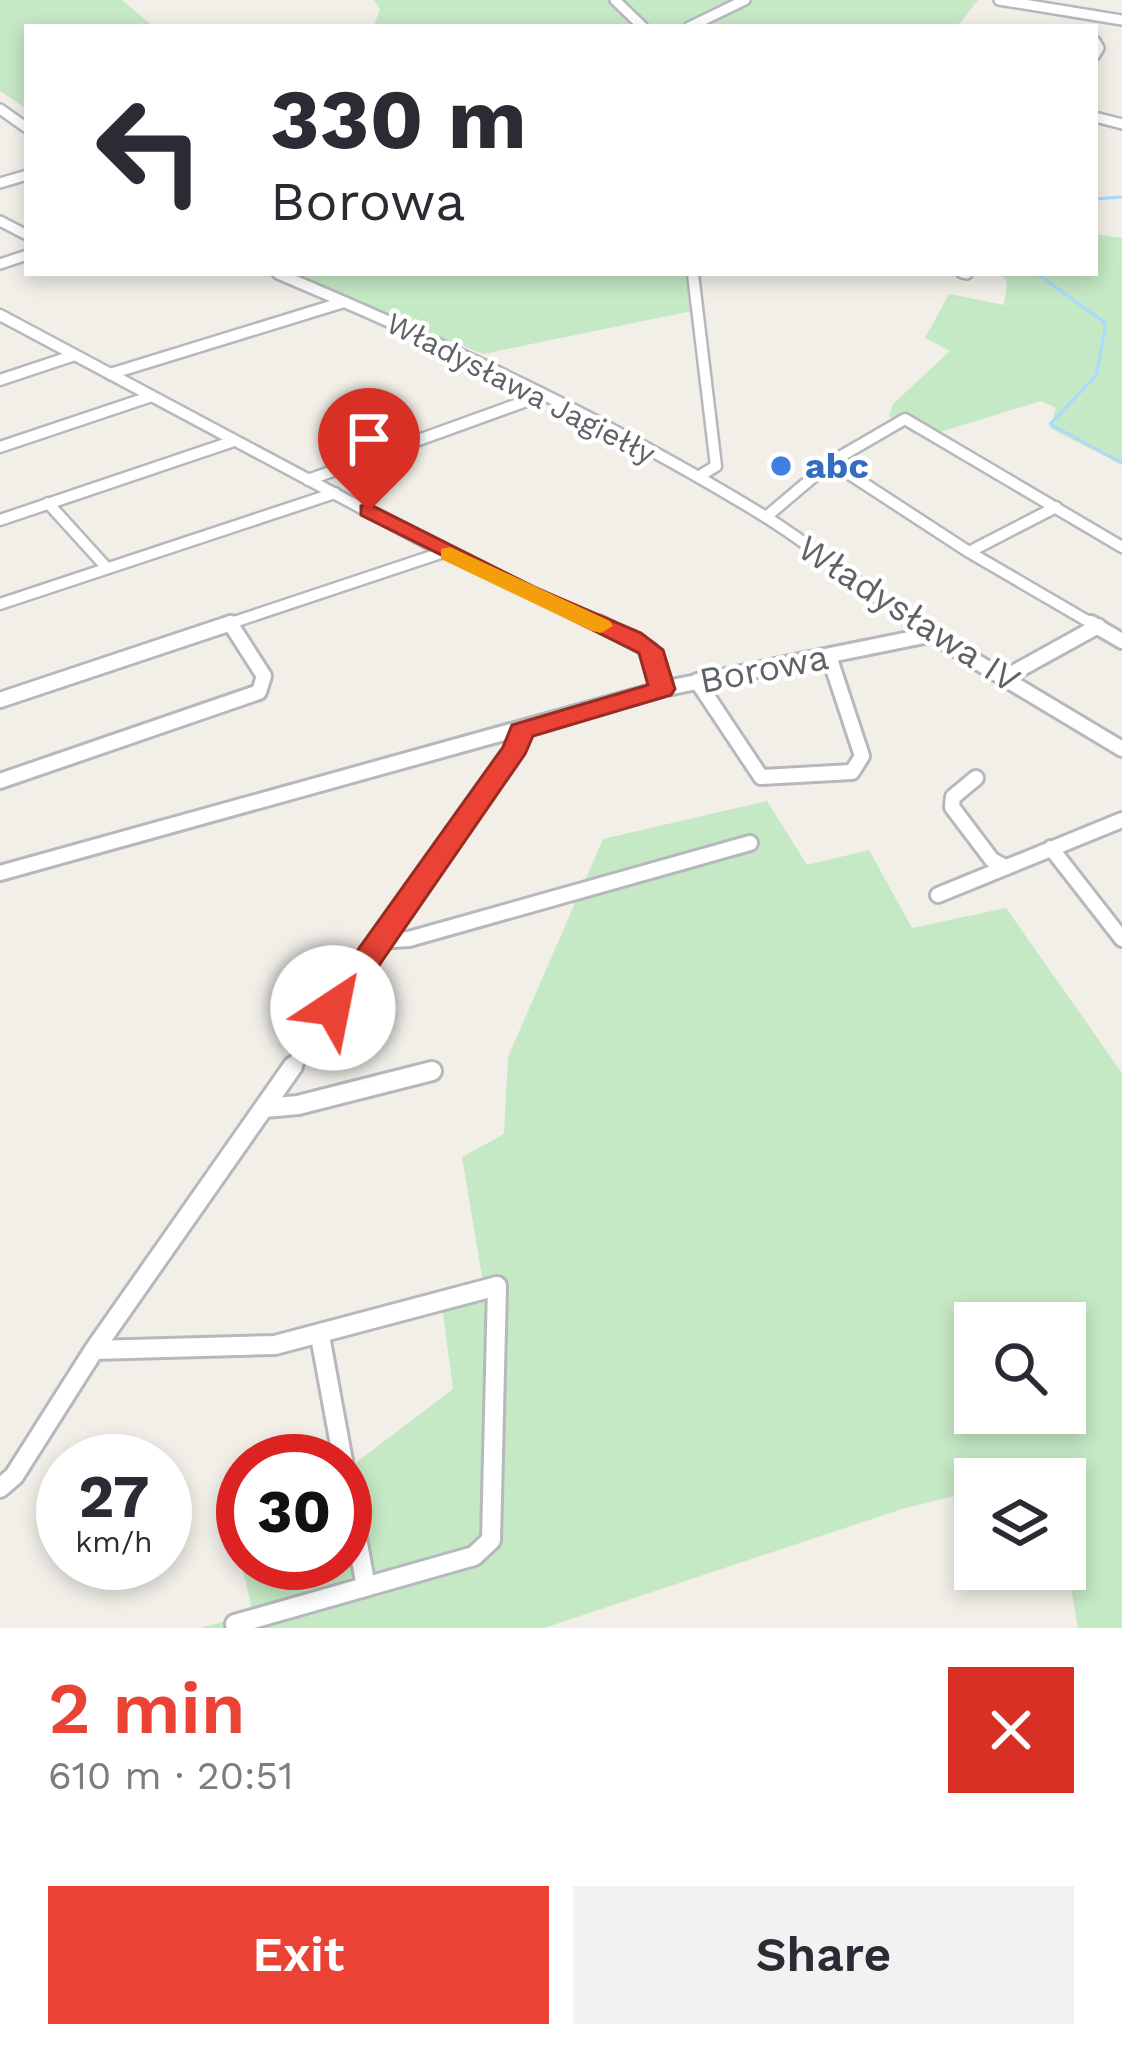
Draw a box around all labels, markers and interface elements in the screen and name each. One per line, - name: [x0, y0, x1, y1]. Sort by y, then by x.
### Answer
- text: 330 m: [270, 70, 527, 168]
- icon: left: [72, 72, 228, 228]
- text: Borowa: [270, 170, 465, 233]
- street label: Władysława Jagiełły: [381, 305, 662, 471]
- pin: [318, 388, 420, 511]
- icon: arrive: [336, 406, 402, 472]
- place label: abc: [805, 445, 869, 487]
- marker: abc: [768, 453, 794, 479]
- street label: Władysława IV: [790, 527, 1028, 701]
- street label: Borowa: [696, 636, 832, 702]
- position arrow: [270, 945, 396, 1071]
- map controls: [954, 1302, 1086, 1590]
- button: search: [954, 1302, 1086, 1434]
- speed limit sign: 30: [216, 1434, 372, 1590]
- button: layers: [954, 1458, 1086, 1590]
- text: 27: [78, 1461, 150, 1532]
- text: km/h: [75, 1524, 153, 1559]
- text: 2 min: [48, 1666, 246, 1750]
- button: close: [948, 1667, 1074, 1793]
- text: 610 m · 20:51: [48, 1753, 294, 1798]
- button: Exit: [48, 1886, 549, 2024]
- button: Share: [573, 1886, 1074, 2024]

